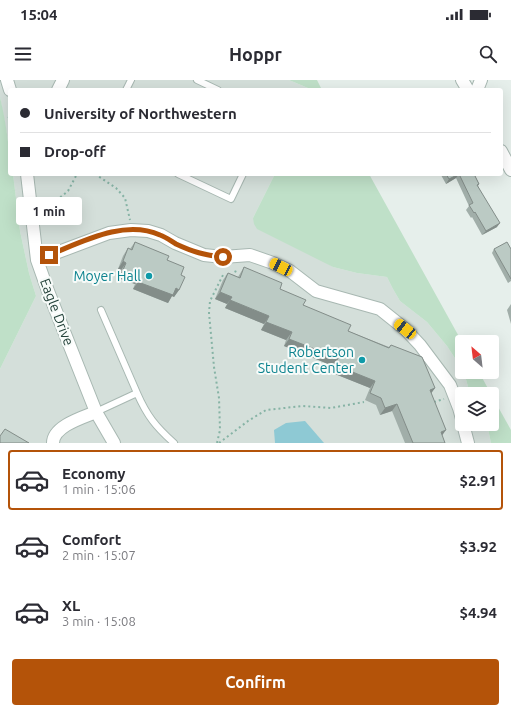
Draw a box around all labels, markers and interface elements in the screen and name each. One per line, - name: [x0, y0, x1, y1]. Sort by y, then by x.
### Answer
- text: 15:04: [20, 6, 58, 23]
- icon: menu: [12, 43, 34, 65]
- icon: search: [477, 43, 499, 65]
- text: Hoppr: [229, 44, 282, 64]
- text: University of Northwestern: [44, 105, 237, 122]
- text: Drop-off: [44, 143, 106, 160]
- callout: 1 min: [16, 197, 82, 225]
- text: 1 min: [33, 204, 65, 218]
- route end: [40, 246, 58, 264]
- route start: [214, 248, 232, 266]
- car: [268, 256, 294, 278]
- place label: Moyer Hall: [73, 268, 141, 284]
- marker: Moyer Hall: [144, 271, 154, 281]
- street label: Eagle Drive: [37, 276, 77, 348]
- car: [392, 317, 418, 341]
- north arrow: [455, 335, 499, 379]
- map controls: [455, 335, 499, 431]
- place label: Robertson Student Center: [258, 344, 355, 376]
- marker: Robertson Student Center: [357, 355, 367, 365]
- button: layers: [455, 387, 499, 431]
- icon: car: [14, 462, 50, 498]
- text: Economy: [62, 465, 126, 482]
- text: $2.91: [459, 472, 497, 489]
- text: 1 min · 15:06: [62, 482, 136, 496]
- icon: car: [14, 528, 50, 564]
- text: Comfort: [62, 531, 121, 548]
- text: $3.92: [459, 538, 497, 555]
- text: 2 min · 15:07: [62, 548, 136, 562]
- icon: car: [14, 594, 50, 630]
- text: XL: [62, 597, 80, 614]
- text: $4.94: [459, 604, 497, 621]
- text: 3 min · 15:08: [62, 614, 136, 628]
- button: Confirm: [12, 659, 499, 705]

